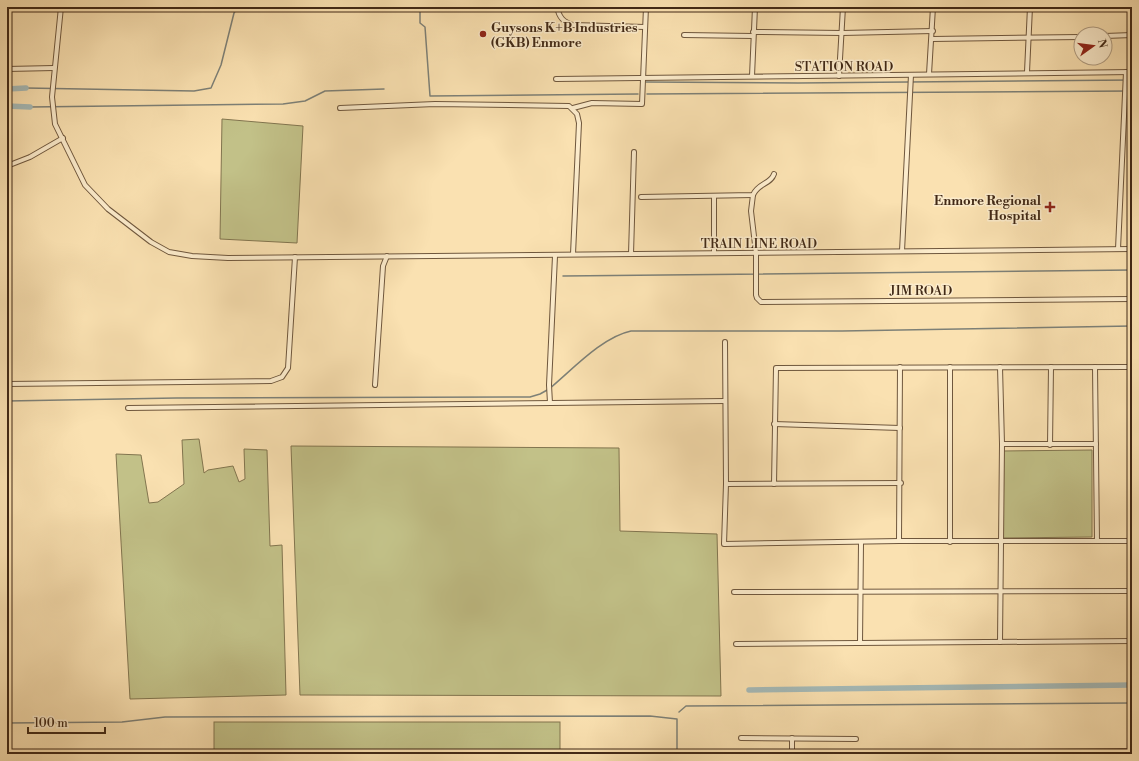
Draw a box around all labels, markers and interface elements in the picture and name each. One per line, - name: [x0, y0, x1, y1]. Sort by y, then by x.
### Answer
- place label: Guysons K+B Industries (GKB) Enmore: [491, 20, 638, 51]
- north arrow: [1073, 26, 1113, 66]
- marker: Guysons K+B Industries (GKB) Enmore: [478, 29, 488, 39]
- text: N: [1094, 38, 1110, 50]
- street label: STATION ROAD: [795, 59, 893, 75]
- place label: Enmore Regional Hospital: [934, 193, 1042, 224]
- marker: Enmore Regional Hospital: [1044, 201, 1056, 213]
- street label: TRAIN LINE ROAD: [701, 236, 817, 252]
- street label: JIM ROAD: [889, 283, 952, 299]
- scale bar: [28, 709, 105, 735]
- text: 100 m: [34, 716, 68, 731]

